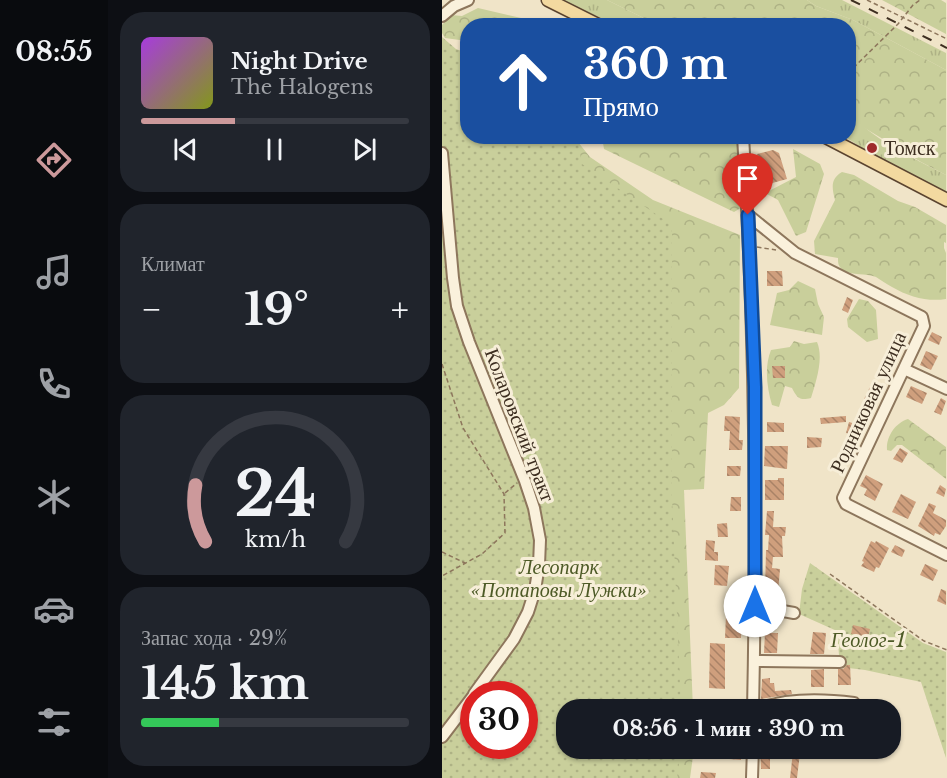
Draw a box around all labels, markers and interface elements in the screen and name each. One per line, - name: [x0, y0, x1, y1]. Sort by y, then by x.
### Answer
- text: 08:55: [15, 35, 93, 68]
- text: 360 m: [583, 38, 727, 90]
- icon: ahead: [484, 42, 562, 120]
- text: Night Drive: [231, 48, 368, 75]
- text: The Halogens: [231, 75, 373, 99]
- text: Прямо: [583, 90, 659, 123]
- icon: previous: [169, 133, 202, 166]
- icon: pause: [258, 133, 291, 166]
- icon: next: [348, 133, 381, 166]
- place label: Томск: [884, 136, 936, 160]
- icon: directions: [33, 139, 75, 181]
- marker: Томск: [865, 141, 879, 155]
- pin: [722, 153, 773, 215]
- icon: arrive: [731, 162, 764, 195]
- icon: music: [33, 251, 75, 293]
- text: Климат: [141, 252, 205, 276]
- text: 19°: [244, 281, 309, 337]
- text: −: [141, 289, 162, 330]
- text: +: [391, 289, 409, 330]
- street label: Родниковая улица: [825, 328, 911, 476]
- street label: Коларовский тракт: [480, 345, 560, 505]
- icon: phone: [33, 363, 75, 405]
- text: 24: [234, 455, 316, 533]
- icon: climate: [33, 476, 75, 518]
- text: km/h: [245, 526, 306, 553]
- park label: Лесопарк «Потаповы Лужки»: [471, 555, 647, 602]
- position arrow: [723, 574, 787, 638]
- icon: car: [33, 588, 75, 630]
- text: Запас хода · 29%: [141, 626, 287, 650]
- park label: Геолог-1: [830, 628, 905, 652]
- text: 145 km: [141, 655, 309, 711]
- speed limit sign: 30: [460, 681, 538, 759]
- icon: filters: [33, 701, 75, 743]
- text: 08:56 · 1 мин · 390 m: [613, 715, 844, 742]

